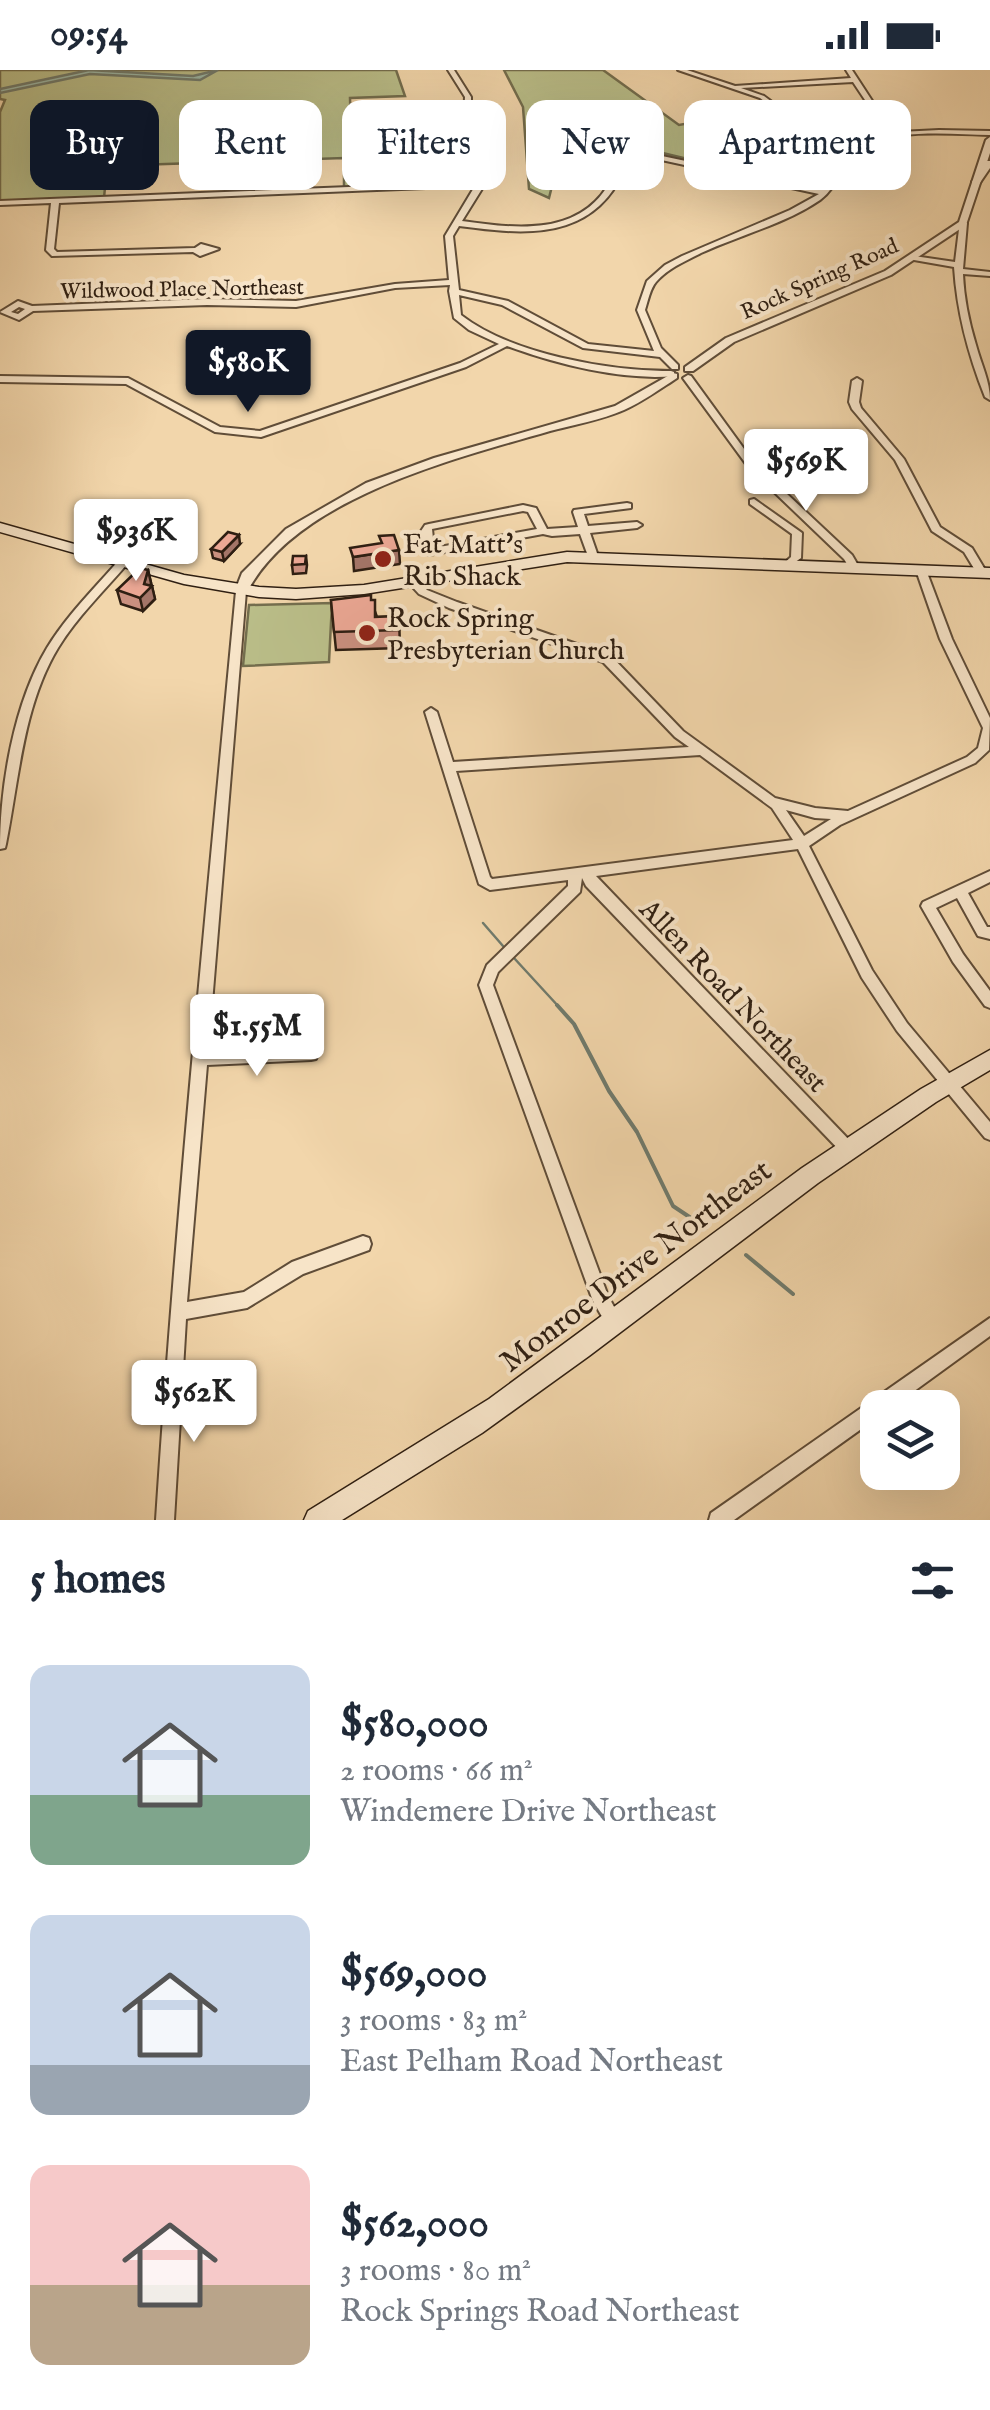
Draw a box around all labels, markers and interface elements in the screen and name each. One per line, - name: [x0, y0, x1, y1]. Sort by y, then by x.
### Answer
- text: 09:54: [50, 11, 128, 59]
- chip: Buy: [30, 100, 159, 190]
- chip: Rent: [179, 100, 322, 190]
- chip: Filters: [342, 100, 506, 190]
- chip: New: [526, 100, 664, 190]
- chip: Apartment: [684, 100, 911, 190]
- street label: Rock Spring Road: [737, 232, 903, 327]
- street label: Wildwood Place Northeast: [60, 274, 305, 306]
- pin: $580K: [178, 330, 318, 415]
- text: $580K: [208, 342, 288, 383]
- pin: $569K: [736, 429, 876, 514]
- text: $569K: [766, 441, 846, 482]
- pin: $936K: [66, 499, 206, 584]
- text: $936K: [96, 511, 176, 552]
- place label: Fat Matt's Rib Shack: [403, 528, 523, 595]
- marker: Fat Matt's Rib Shack: [372, 548, 394, 570]
- place label: Rock Spring Presbyterian Church: [387, 602, 625, 669]
- marker: Rock Spring Presbyterian Church: [356, 622, 378, 644]
- street label: Allen Road Northeast: [630, 892, 834, 1101]
- pin: $1.55M: [176, 994, 338, 1079]
- text: $1.55M: [212, 1006, 302, 1047]
- street label: Monroe Drive Northeast: [492, 1151, 781, 1383]
- pin: $562K: [124, 1360, 264, 1445]
- text: $562K: [154, 1372, 234, 1413]
- map controls: [860, 1390, 960, 1490]
- button: layers: [860, 1390, 960, 1490]
- icon: filters: [905, 1553, 960, 1608]
- text: 5 homes: [30, 1554, 166, 1607]
- text: $580,000: [340, 1698, 489, 1751]
- icon: home: [110, 1705, 230, 1825]
- text: 2 rooms · 66 m²: [340, 1751, 533, 1792]
- text: Windemere Drive Northeast: [340, 1792, 716, 1833]
- text: $569,000: [340, 1948, 487, 2001]
- icon: home: [110, 1955, 230, 2075]
- text: 3 rooms · 83 m²: [340, 2001, 527, 2042]
- text: East Pelham Road Northeast: [340, 2042, 723, 2083]
- text: $562,000: [340, 2198, 489, 2251]
- icon: home: [110, 2205, 230, 2325]
- text: 3 rooms · 80 m²: [340, 2251, 531, 2292]
- text: Rock Springs Road Northeast: [340, 2292, 740, 2333]

